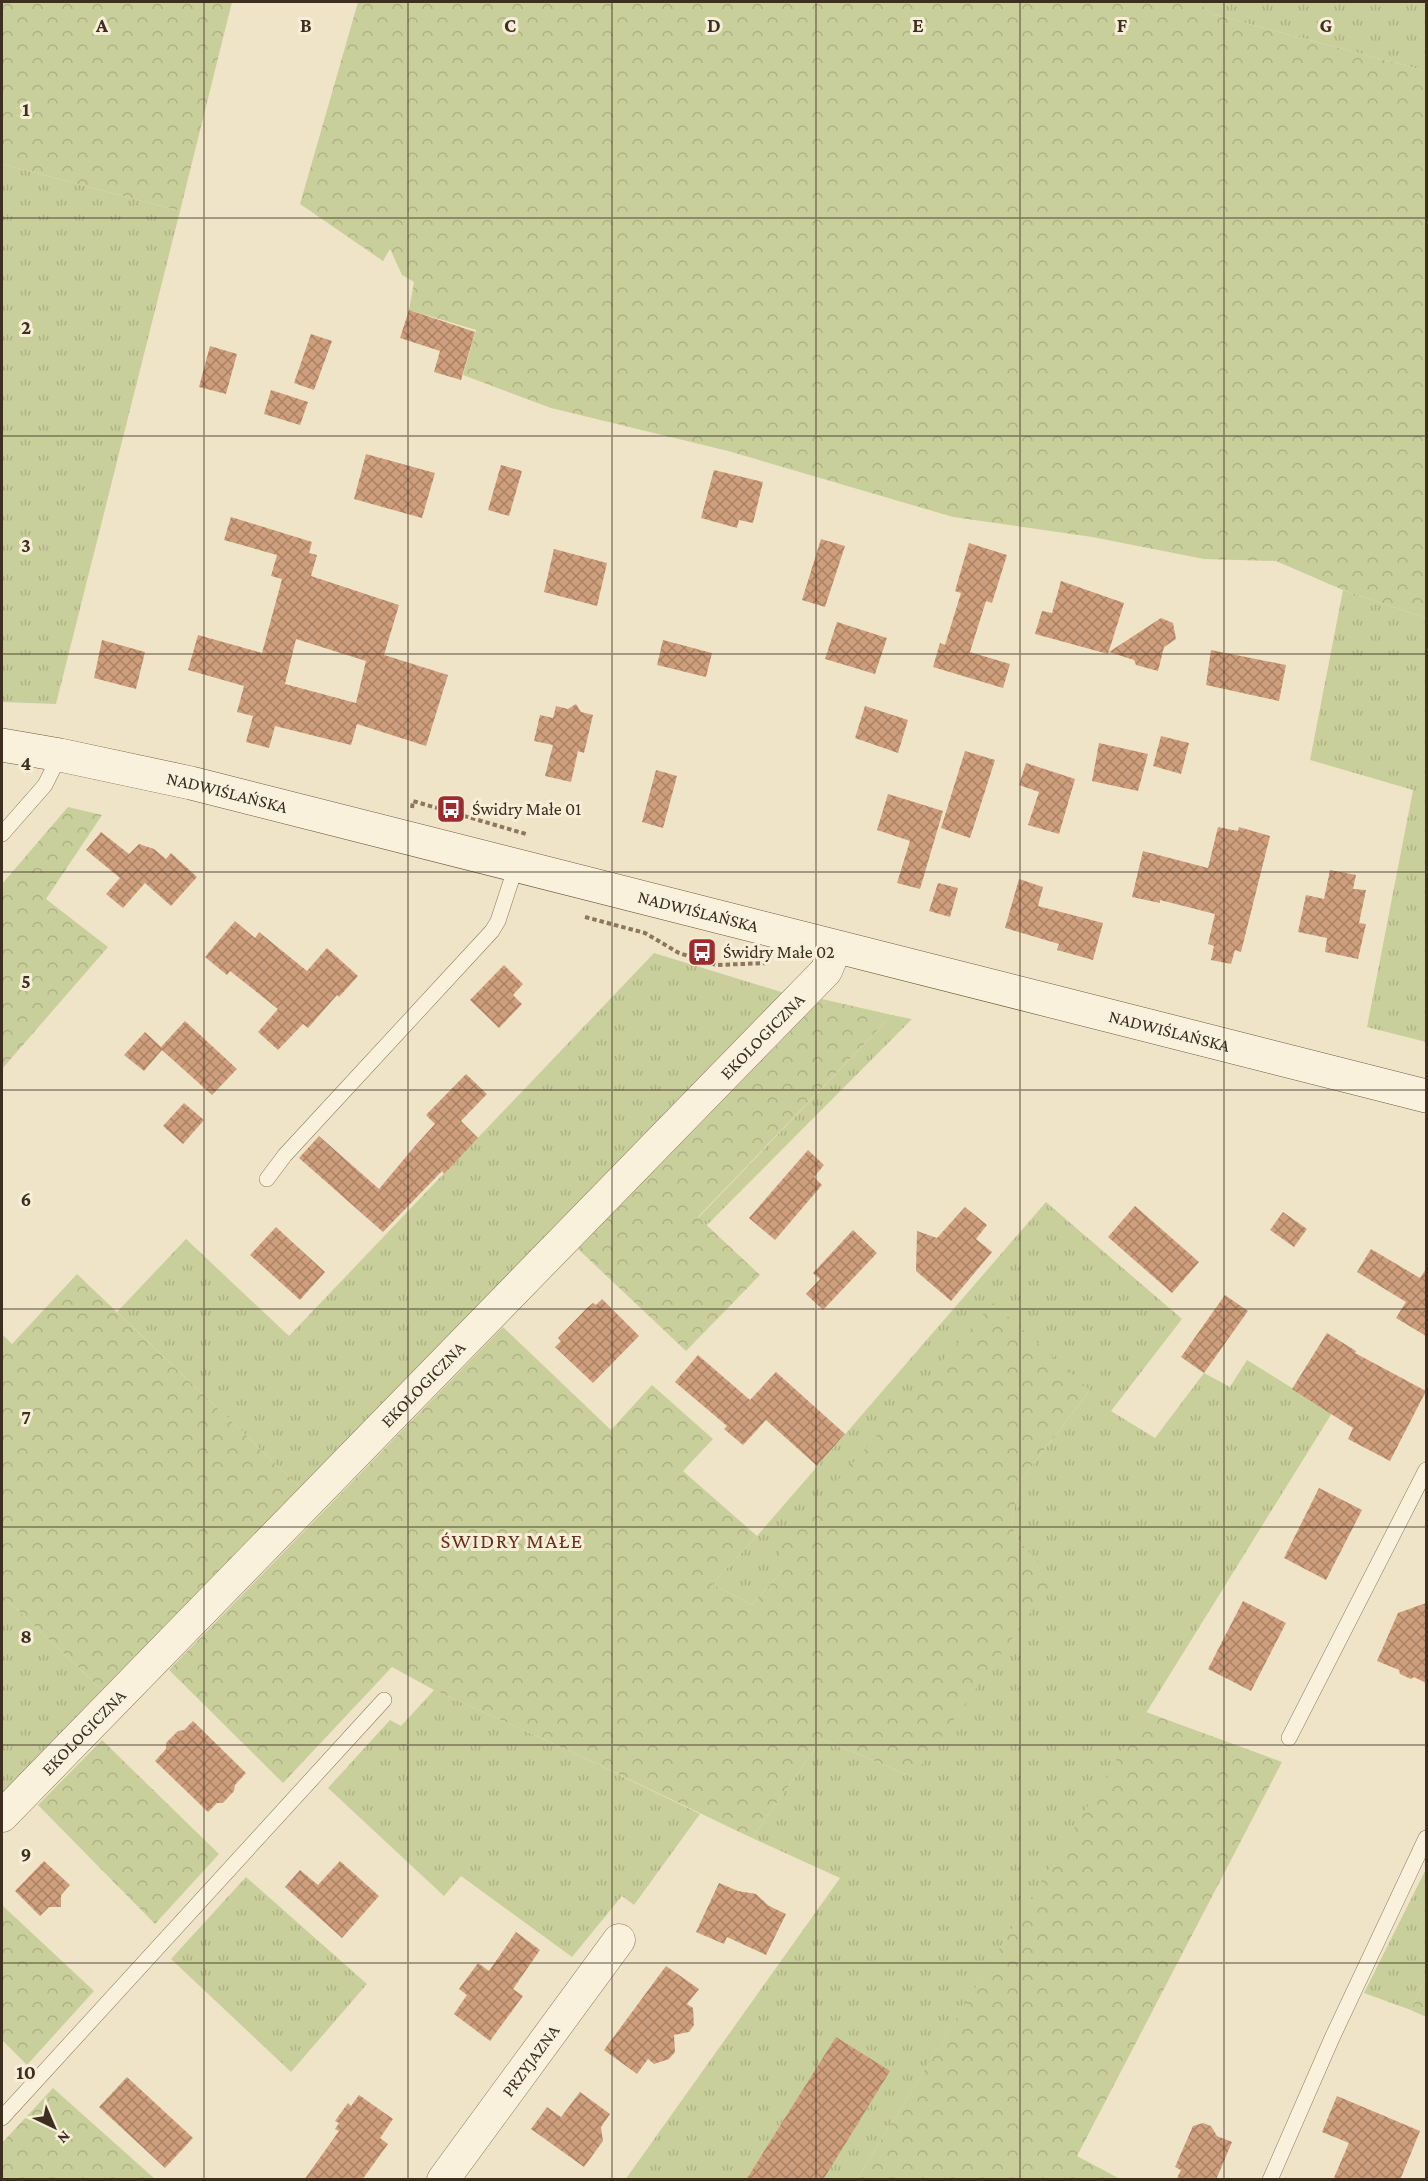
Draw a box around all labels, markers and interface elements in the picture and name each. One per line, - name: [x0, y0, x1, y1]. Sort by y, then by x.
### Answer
- text: A: [95, 14, 109, 36]
- text: B: [300, 14, 312, 36]
- text: C: [504, 14, 516, 36]
- text: D: [707, 14, 721, 36]
- text: E: [912, 14, 924, 36]
- text: F: [1117, 14, 1128, 36]
- text: G: [1320, 14, 1333, 36]
- text: 1: [22, 98, 30, 120]
- text: 2: [21, 316, 31, 338]
- text: 3: [21, 534, 31, 556]
- text: 4: [21, 752, 32, 774]
- street label: NADWIŚLAŃSKA: [165, 768, 290, 817]
- bus stop icon: Świdry Małe 01: [435, 793, 467, 825]
- place label: Świdry Małe 01: [472, 799, 581, 819]
- street label: NADWIŚLAŃSKA: [636, 887, 761, 937]
- bus stop icon: Świdry Małe 02: [686, 936, 718, 968]
- place label: Świdry Małe 02: [723, 942, 835, 962]
- text: 5: [21, 970, 31, 992]
- street label: EKOLOGICZNA: [716, 989, 809, 1083]
- street label: NADWIŚLAŃSKA: [1107, 1006, 1232, 1056]
- text: 6: [21, 1188, 31, 1210]
- street label: EKOLOGICZNA: [377, 1337, 470, 1431]
- text: 7: [21, 1406, 31, 1428]
- district label: ŚWIDRY MAŁE: [440, 1529, 584, 1553]
- text: 8: [20, 1625, 32, 1647]
- street label: EKOLOGICZNA: [37, 1685, 130, 1779]
- text: 9: [21, 1843, 31, 1865]
- street label: PRZYJAZNA: [498, 2020, 564, 2101]
- text: 10: [16, 2061, 36, 2083]
- north arrow: [24, 2097, 84, 2157]
- text: N: [54, 2128, 74, 2147]

